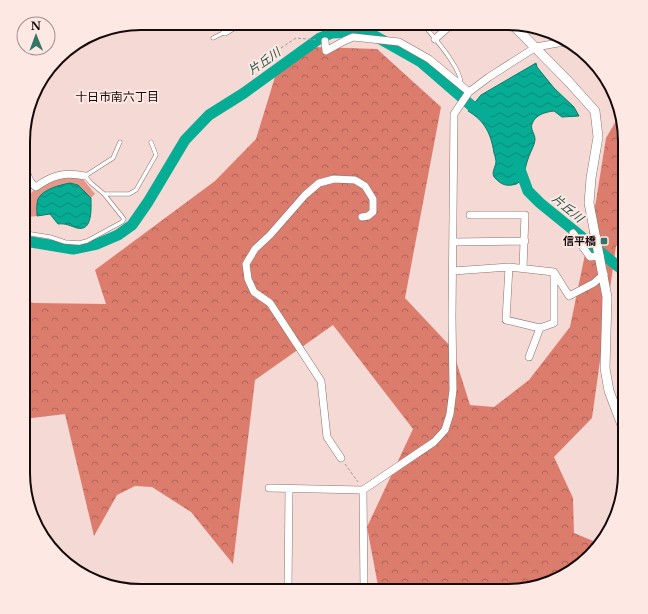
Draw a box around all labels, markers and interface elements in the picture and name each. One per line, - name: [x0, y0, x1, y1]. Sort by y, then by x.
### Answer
- north arrow: [16, 16, 56, 56]
- text: N: [31, 19, 42, 33]
- water label: 片丘川: [245, 43, 285, 77]
- district label: 十日市南六丁目: [75, 89, 159, 104]
- water label: 片丘川: [549, 191, 588, 227]
- place label: 信平橋: [563, 234, 596, 248]
- marker: 信平橋: [599, 236, 609, 246]

